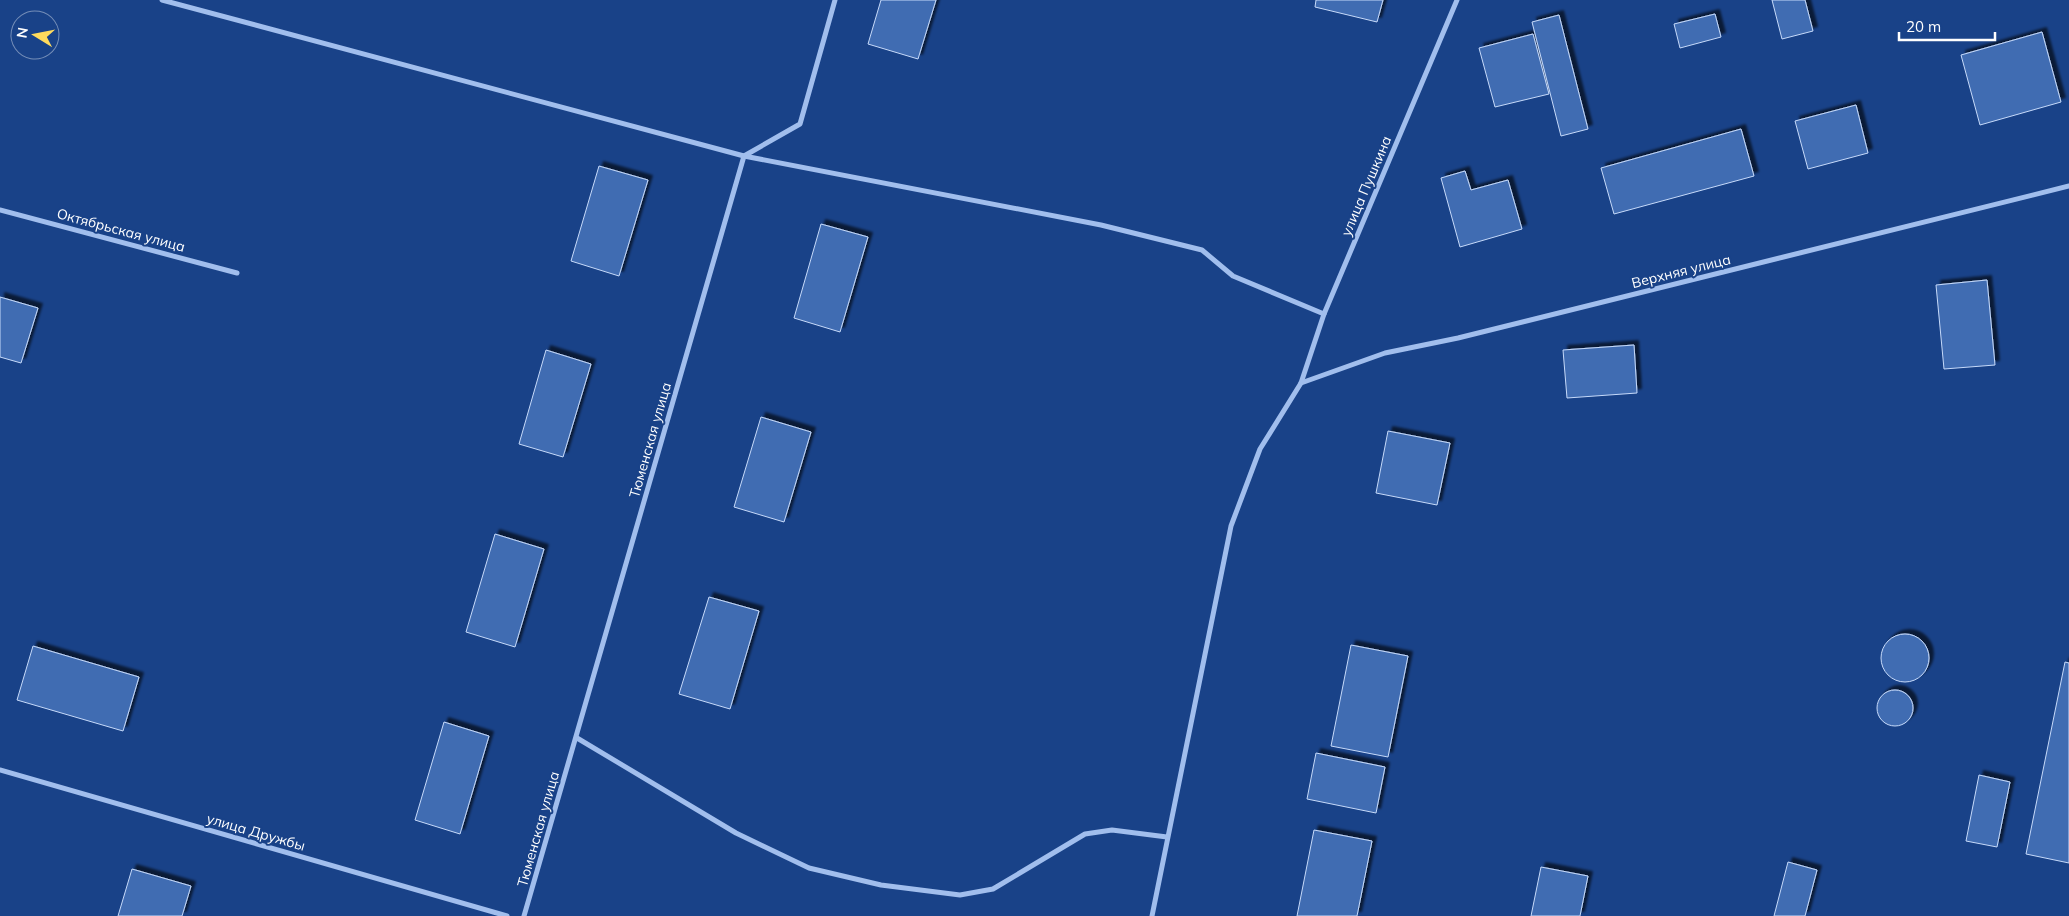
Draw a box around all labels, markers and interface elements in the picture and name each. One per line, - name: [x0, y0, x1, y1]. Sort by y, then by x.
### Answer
- north arrow: [10, 10, 60, 60]
- scale bar: [1899, 10, 1995, 42]
- text: 20 m: [1906, 17, 1941, 36]
- text: N: [12, 26, 32, 40]
- street label: улица Пушкина: [1337, 133, 1395, 239]
- street label: Октябрьская улица: [55, 204, 187, 256]
- street label: Верхняя улица: [1630, 250, 1732, 292]
- street label: Тюменская улица: [625, 380, 675, 500]
- street label: Тюменская улица: [513, 769, 563, 889]
- street label: улица Дружбы: [205, 809, 307, 855]

